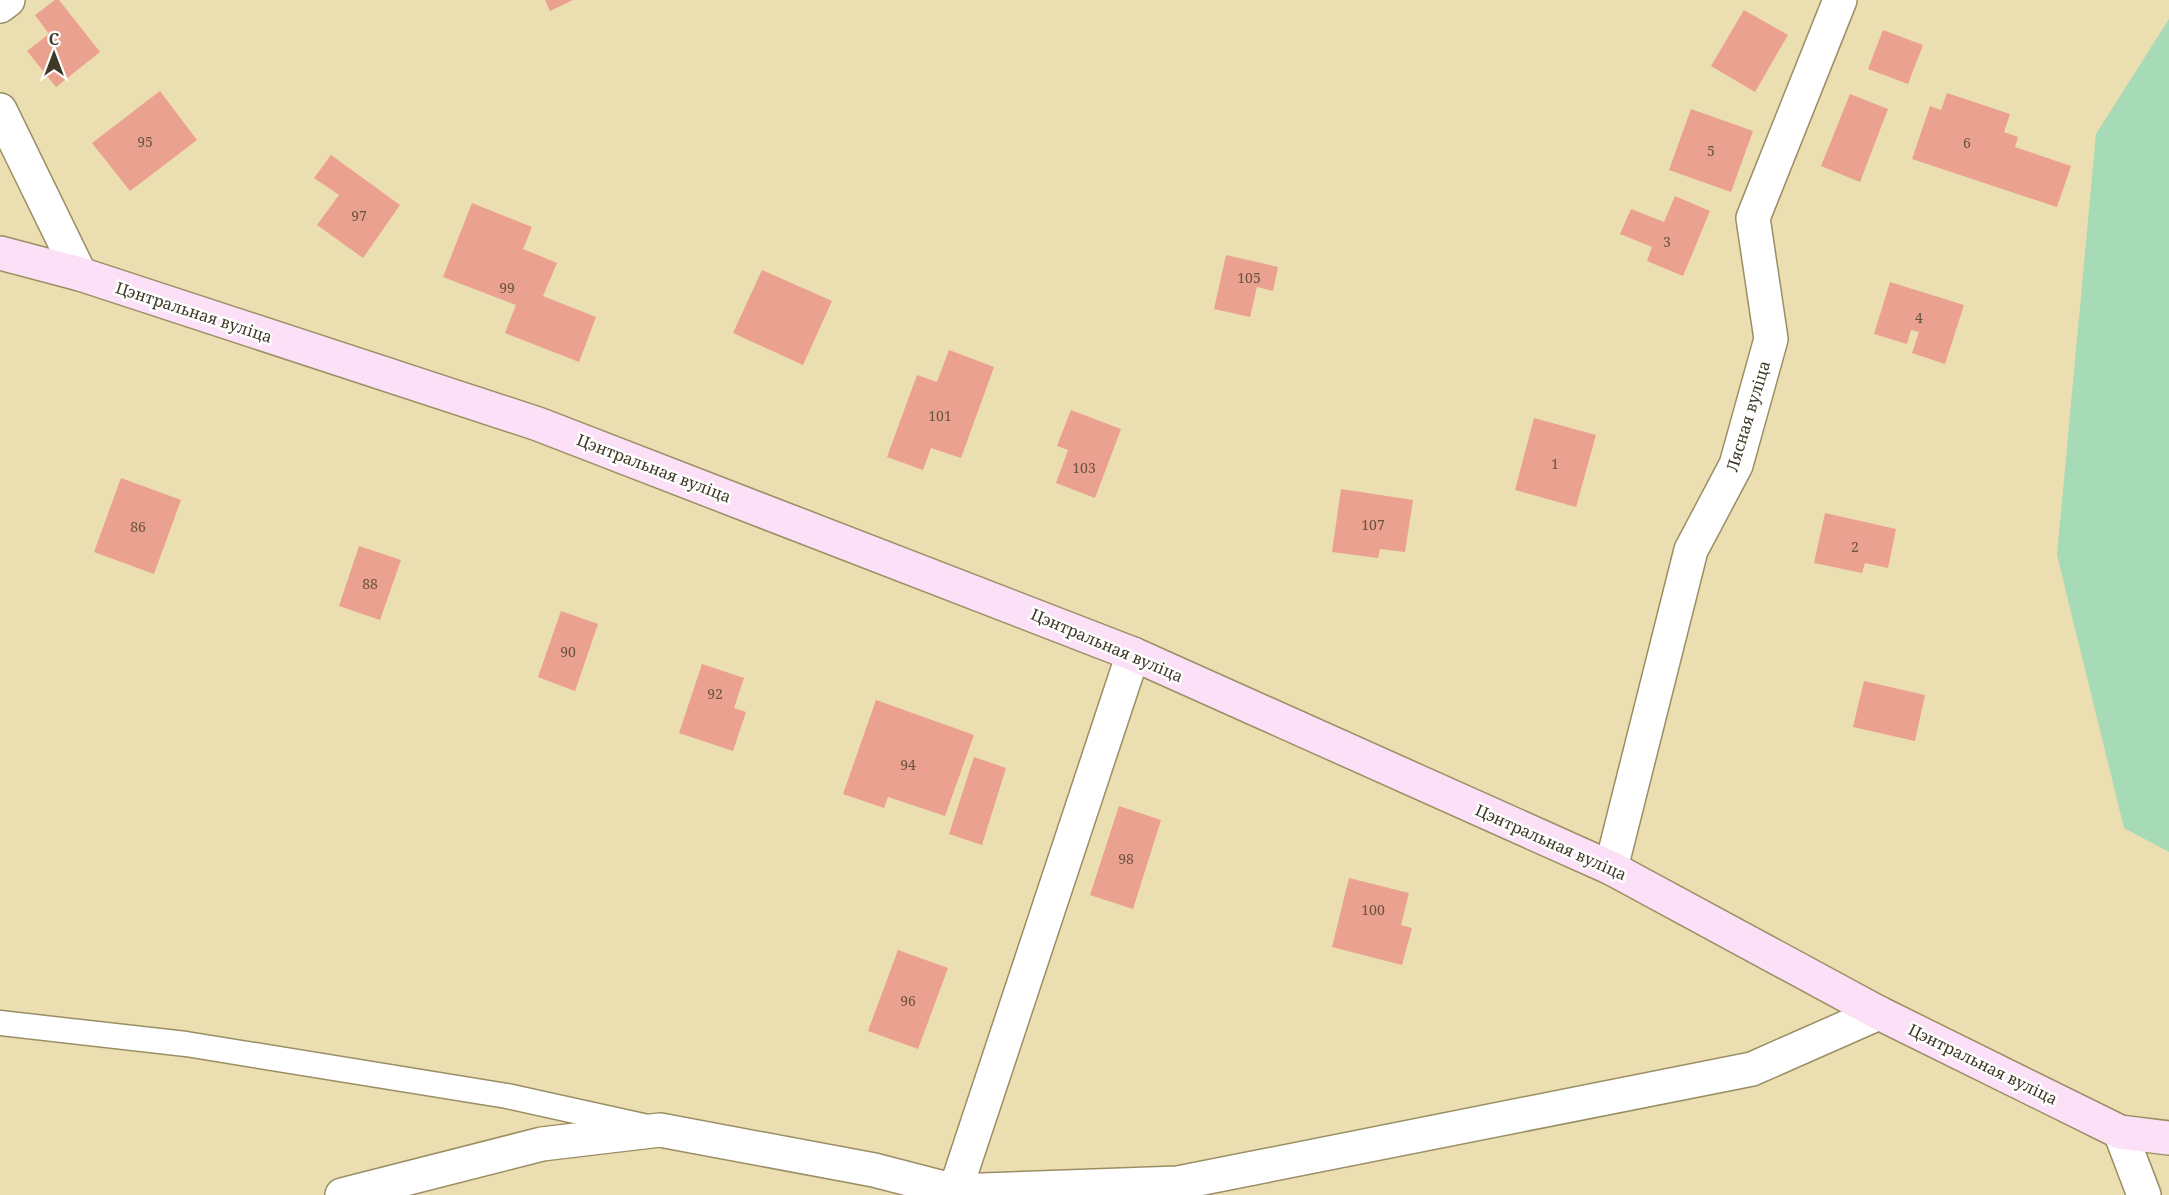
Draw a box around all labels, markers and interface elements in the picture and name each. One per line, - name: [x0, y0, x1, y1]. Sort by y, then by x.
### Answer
- north arrow: [24, 24, 84, 84]
- text: С: [49, 28, 59, 50]
- house number: 95: [137, 132, 153, 151]
- house number: 6: [1963, 133, 1971, 152]
- house number: 5: [1707, 141, 1715, 160]
- house number: 97: [351, 206, 367, 225]
- house number: 3: [1663, 232, 1671, 251]
- house number: 105: [1237, 268, 1261, 287]
- street label: Цэнтральная вуліца: [113, 276, 275, 348]
- house number: 99: [499, 278, 515, 297]
- house number: 4: [1915, 308, 1923, 327]
- street label: Лясная вуліца: [1721, 358, 1775, 474]
- house number: 101: [928, 406, 952, 425]
- street label: Цэнтральная вуліца: [574, 428, 734, 508]
- house number: 1: [1551, 454, 1559, 473]
- house number: 103: [1072, 458, 1096, 477]
- house number: 107: [1361, 515, 1385, 534]
- house number: 86: [130, 517, 146, 536]
- house number: 2: [1851, 537, 1859, 556]
- house number: 88: [362, 574, 378, 593]
- street label: Цэнтральная вуліца: [1027, 603, 1187, 687]
- house number: 90: [560, 642, 576, 661]
- house number: 92: [707, 684, 723, 703]
- house number: 94: [900, 755, 916, 774]
- street label: Цэнтральная вуліца: [1472, 799, 1630, 885]
- house number: 98: [1118, 849, 1134, 868]
- house number: 100: [1361, 900, 1385, 919]
- house number: 96: [900, 991, 916, 1010]
- street label: Цэнтральная вуліца: [1905, 1018, 2061, 1110]

